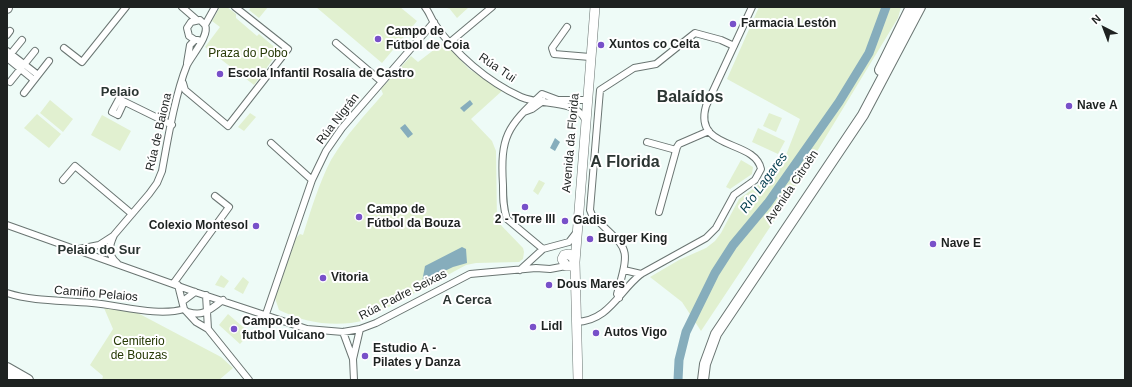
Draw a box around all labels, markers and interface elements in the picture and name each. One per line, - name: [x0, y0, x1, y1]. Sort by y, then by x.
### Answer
- north arrow: [1084, 8, 1124, 48]
- text: N: [1089, 12, 1103, 26]
- place label: Farmacia Lestón: [741, 17, 836, 31]
- marker: Farmacia Lestón: [728, 19, 738, 29]
- place label: Campo de Fútbol de Coia: [386, 25, 469, 53]
- marker: Campo de Fútbol de Coia: [373, 34, 383, 44]
- place label: Xuntos co Celta: [609, 38, 700, 52]
- marker: Xuntos co Celta: [596, 40, 606, 50]
- park label: Praza do Pobo: [208, 47, 288, 61]
- street label: Rúa Tui: [476, 50, 518, 86]
- place label: Escola Infantil Rosalía de Castro: [228, 67, 414, 81]
- marker: Escola Infantil Rosalía de Castro: [215, 69, 225, 79]
- district label: Pelaio: [101, 84, 139, 100]
- district label: Balaídos: [657, 88, 723, 108]
- street label: Rúa Nigrán: [314, 91, 362, 147]
- street label: Rúa de Baiona: [143, 92, 175, 172]
- street label: Avenida da Florida: [559, 93, 583, 193]
- place label: Nave A: [1077, 99, 1118, 113]
- marker: Nave A: [1064, 101, 1074, 111]
- street label: Avenida Citroën: [762, 148, 822, 226]
- water label: Río Lagares: [737, 150, 791, 216]
- district label: A Florida: [590, 153, 660, 173]
- marker: 2 - Torre III: [520, 202, 530, 212]
- place label: Campo de Fútbol da Bouza: [367, 203, 460, 231]
- marker: Campo de Fútbol da Bouza: [354, 212, 364, 222]
- place label: 2 - Torre III: [495, 213, 555, 227]
- place label: Gadis: [573, 214, 606, 228]
- marker: Gadis: [560, 216, 570, 226]
- place label: Colexio Montesol: [149, 219, 248, 233]
- marker: Colexio Montesol: [251, 221, 261, 231]
- place label: Burger King: [598, 232, 667, 246]
- marker: Burger King: [585, 234, 595, 244]
- place label: Nave E: [941, 237, 981, 251]
- marker: Nave E: [928, 239, 938, 249]
- district label: Pelaio do Sur: [57, 242, 141, 258]
- street label: Rúa Padre Seixas: [357, 267, 449, 323]
- place label: Vitoria: [331, 271, 368, 285]
- marker: Vitoria: [318, 273, 328, 283]
- place label: Dous Mares: [557, 278, 625, 292]
- marker: Dous Mares: [544, 280, 554, 290]
- street label: Camiño Pelaios: [54, 283, 138, 305]
- district label: A Cerca: [442, 292, 492, 308]
- place label: Campo de futbol Vulcano: [242, 315, 325, 343]
- place label: Lidl: [541, 320, 562, 334]
- marker: Lidl: [528, 322, 538, 332]
- marker: Campo de futbol Vulcano: [229, 324, 239, 334]
- place label: Autos Vigo: [604, 326, 667, 340]
- marker: Autos Vigo: [591, 328, 601, 338]
- park label: Cemiterio de Bouzas: [111, 335, 167, 363]
- place label: Estudio A - Pilates y Danza: [373, 342, 460, 370]
- marker: Estudio A - Pilates y Danza: [360, 351, 370, 361]

